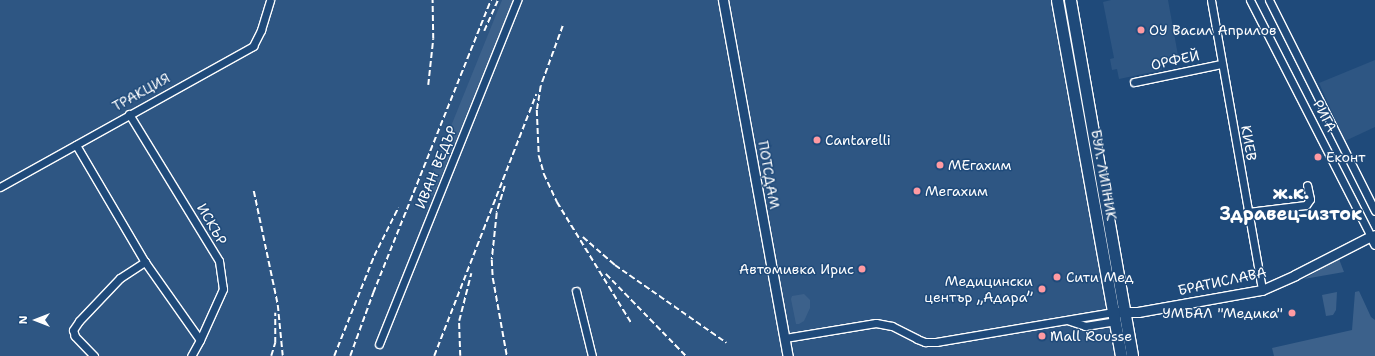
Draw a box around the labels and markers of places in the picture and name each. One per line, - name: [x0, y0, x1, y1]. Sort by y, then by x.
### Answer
- place label: ОУ Васил Априлов: [1149, 22, 1276, 38]
- marker: ОУ Васил Априлов: [1136, 25, 1146, 35]
- place label: Cantarelli: [825, 132, 891, 148]
- marker: Cantarelli: [812, 135, 822, 145]
- place label: Еконт: [1326, 149, 1365, 165]
- marker: Еконт: [1313, 152, 1323, 162]
- place label: МЕгахим: [948, 157, 1012, 173]
- marker: МЕгахим: [935, 160, 945, 170]
- place label: Мегахим: [925, 183, 988, 199]
- marker: Мегахим: [912, 186, 922, 196]
- place label: Автомивка Ирис: [739, 261, 854, 277]
- marker: Автомивка Ирис: [857, 264, 867, 274]
- place label: Сити Мед: [1066, 269, 1134, 285]
- marker: Сити Мед: [1051, 271, 1063, 283]
- place label: Медицински център „Адара”: [924, 273, 1033, 306]
- marker: Медицински център „Адара”: [1036, 283, 1048, 295]
- place label: УМБАЛ "Медика": [1162, 305, 1283, 321]
- marker: УМБАЛ "Медика": [1286, 307, 1298, 319]
- place label: Mall Rousse: [1050, 328, 1132, 344]
- marker: Mall Rousse: [1037, 331, 1047, 341]

